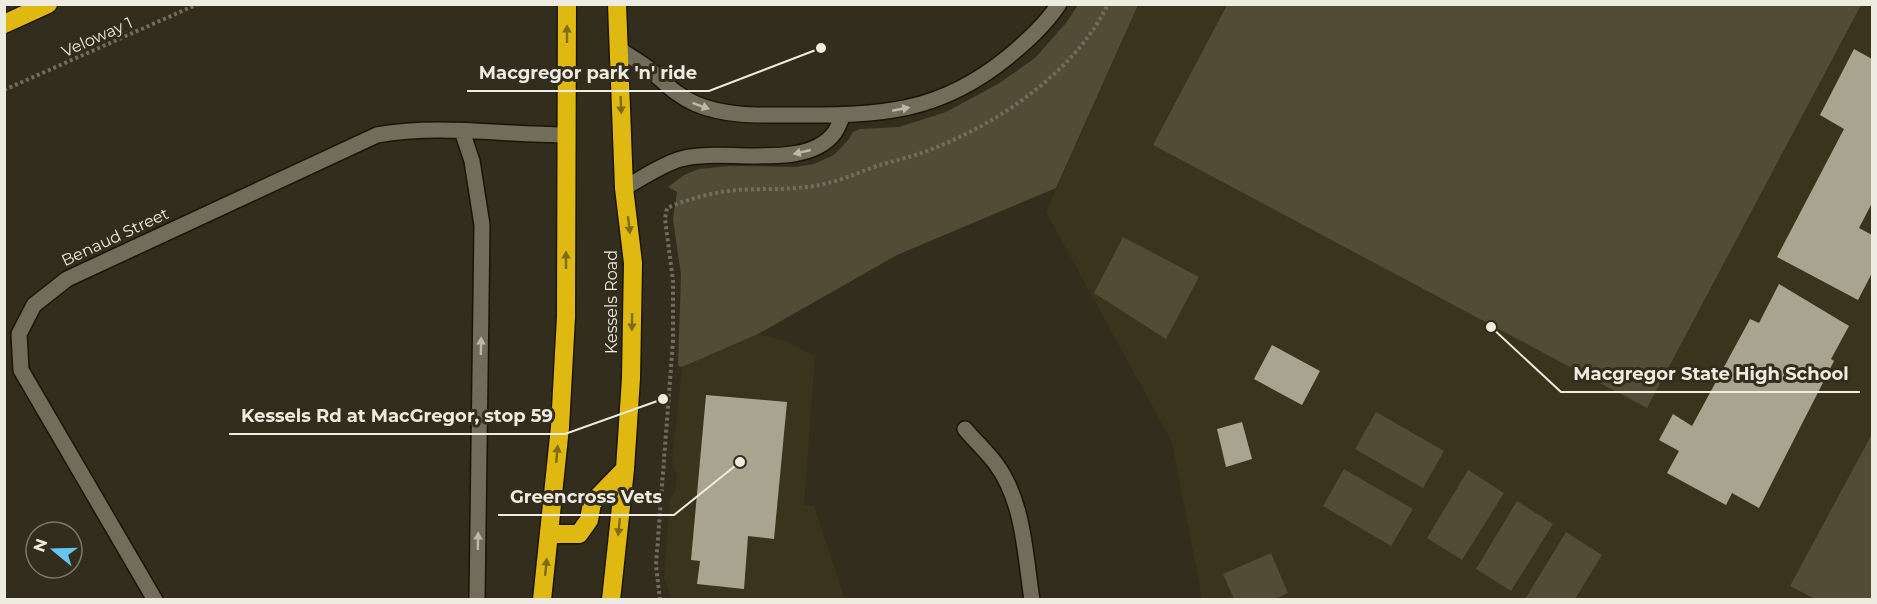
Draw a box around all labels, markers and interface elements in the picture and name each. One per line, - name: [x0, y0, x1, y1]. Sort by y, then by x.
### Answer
- street label: Veloway 1: [59, 13, 135, 61]
- one-way arrow: [562, 25, 572, 44]
- callout: Macgregor park 'n' ride: [467, 55, 709, 91]
- text: Macgregor park 'n' ride: [479, 62, 697, 84]
- one-way arrow: [616, 95, 625, 114]
- one-way arrow: [692, 101, 710, 111]
- one-way arrow: [892, 104, 911, 113]
- one-way arrow: [792, 148, 811, 157]
- street label: Benaud Street: [58, 204, 172, 270]
- one-way arrow: [624, 216, 633, 235]
- one-way arrow: [561, 250, 571, 269]
- street label: Kessels Road: [602, 250, 621, 354]
- one-way arrow: [627, 312, 637, 331]
- one-way arrow: [476, 337, 486, 356]
- callout: Macgregor State High School: [1561, 356, 1860, 392]
- text: Macgregor State High School: [1573, 363, 1849, 385]
- callout: Kessels Rd at MacGregor, stop 59: [229, 398, 565, 434]
- text: Kessels Rd at MacGregor, stop 59: [241, 405, 553, 427]
- one-way arrow: [552, 445, 562, 464]
- callout: Greencross Vets: [498, 479, 674, 515]
- text: Greencross Vets: [510, 486, 663, 508]
- one-way arrow: [614, 518, 624, 537]
- north arrow: [24, 520, 84, 580]
- one-way arrow: [474, 532, 483, 551]
- text: N: [29, 536, 51, 554]
- one-way arrow: [541, 557, 551, 576]

